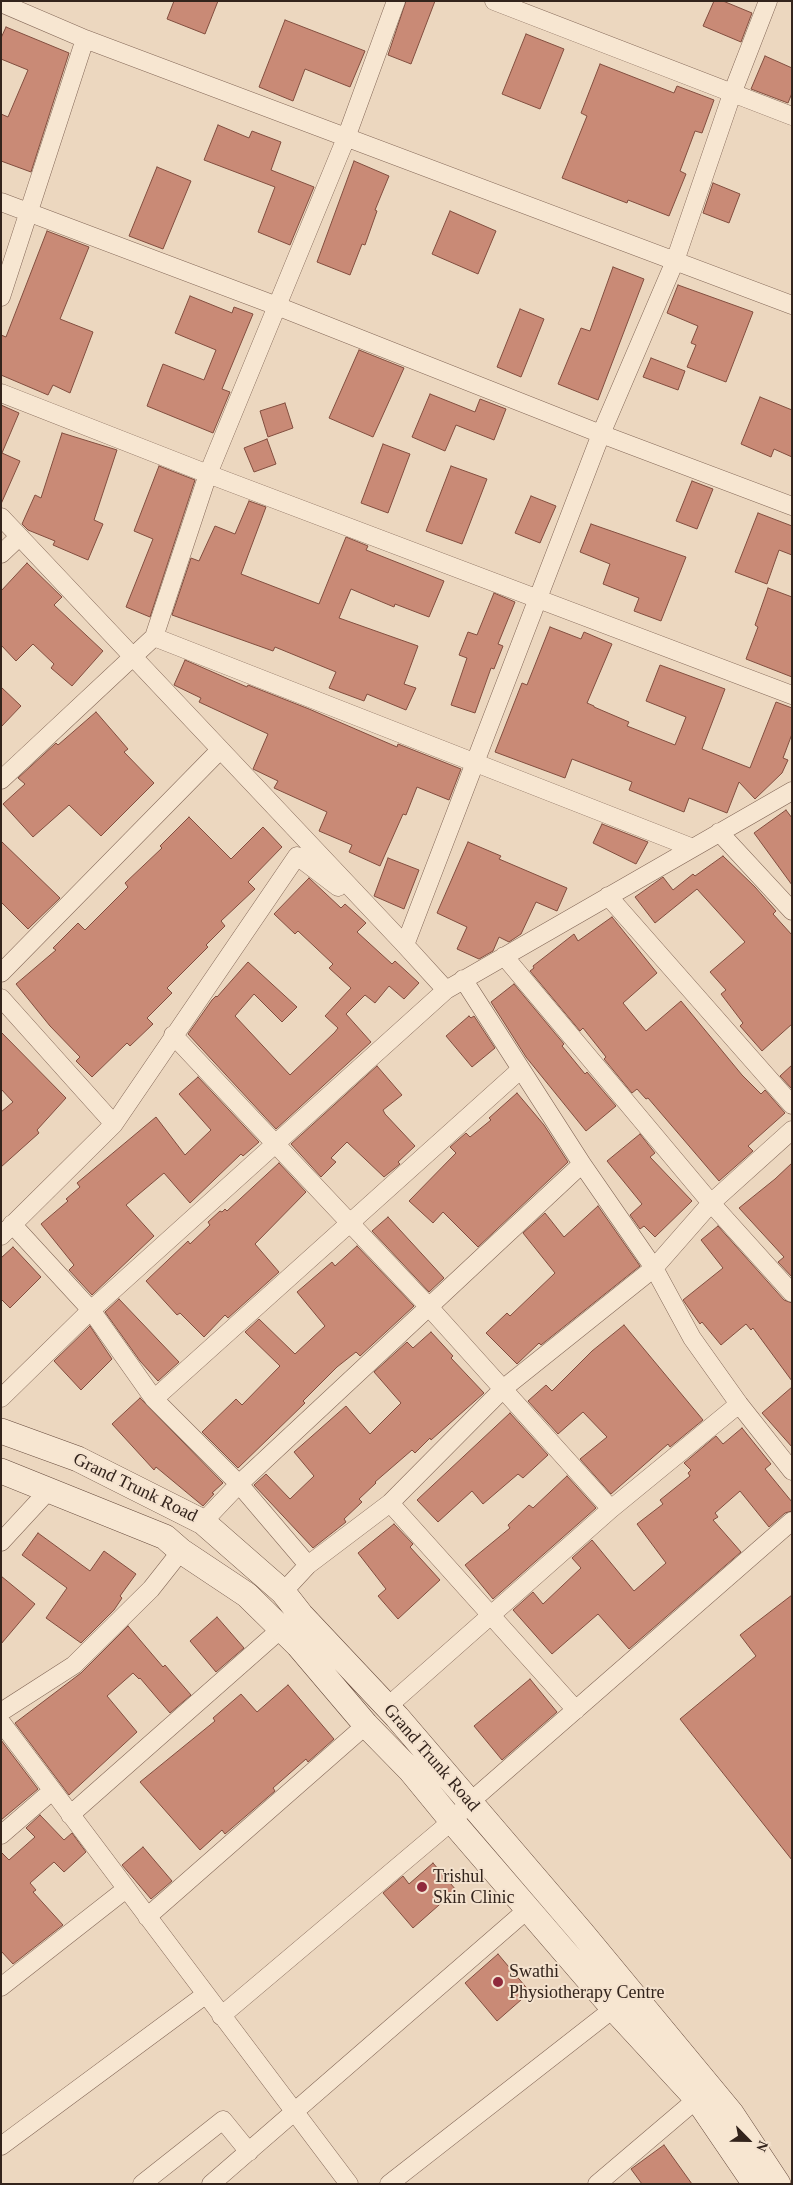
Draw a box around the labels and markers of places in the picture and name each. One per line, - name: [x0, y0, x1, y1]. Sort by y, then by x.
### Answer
- place label: Trishul Skin Clinic: [433, 1866, 515, 1908]
- marker: Trishul Skin Clinic: [415, 1880, 429, 1894]
- place label: Swathi Physiotherapy Centre: [509, 1961, 664, 2004]
- marker: Swathi Physiotherapy Centre: [491, 1975, 505, 1989]

